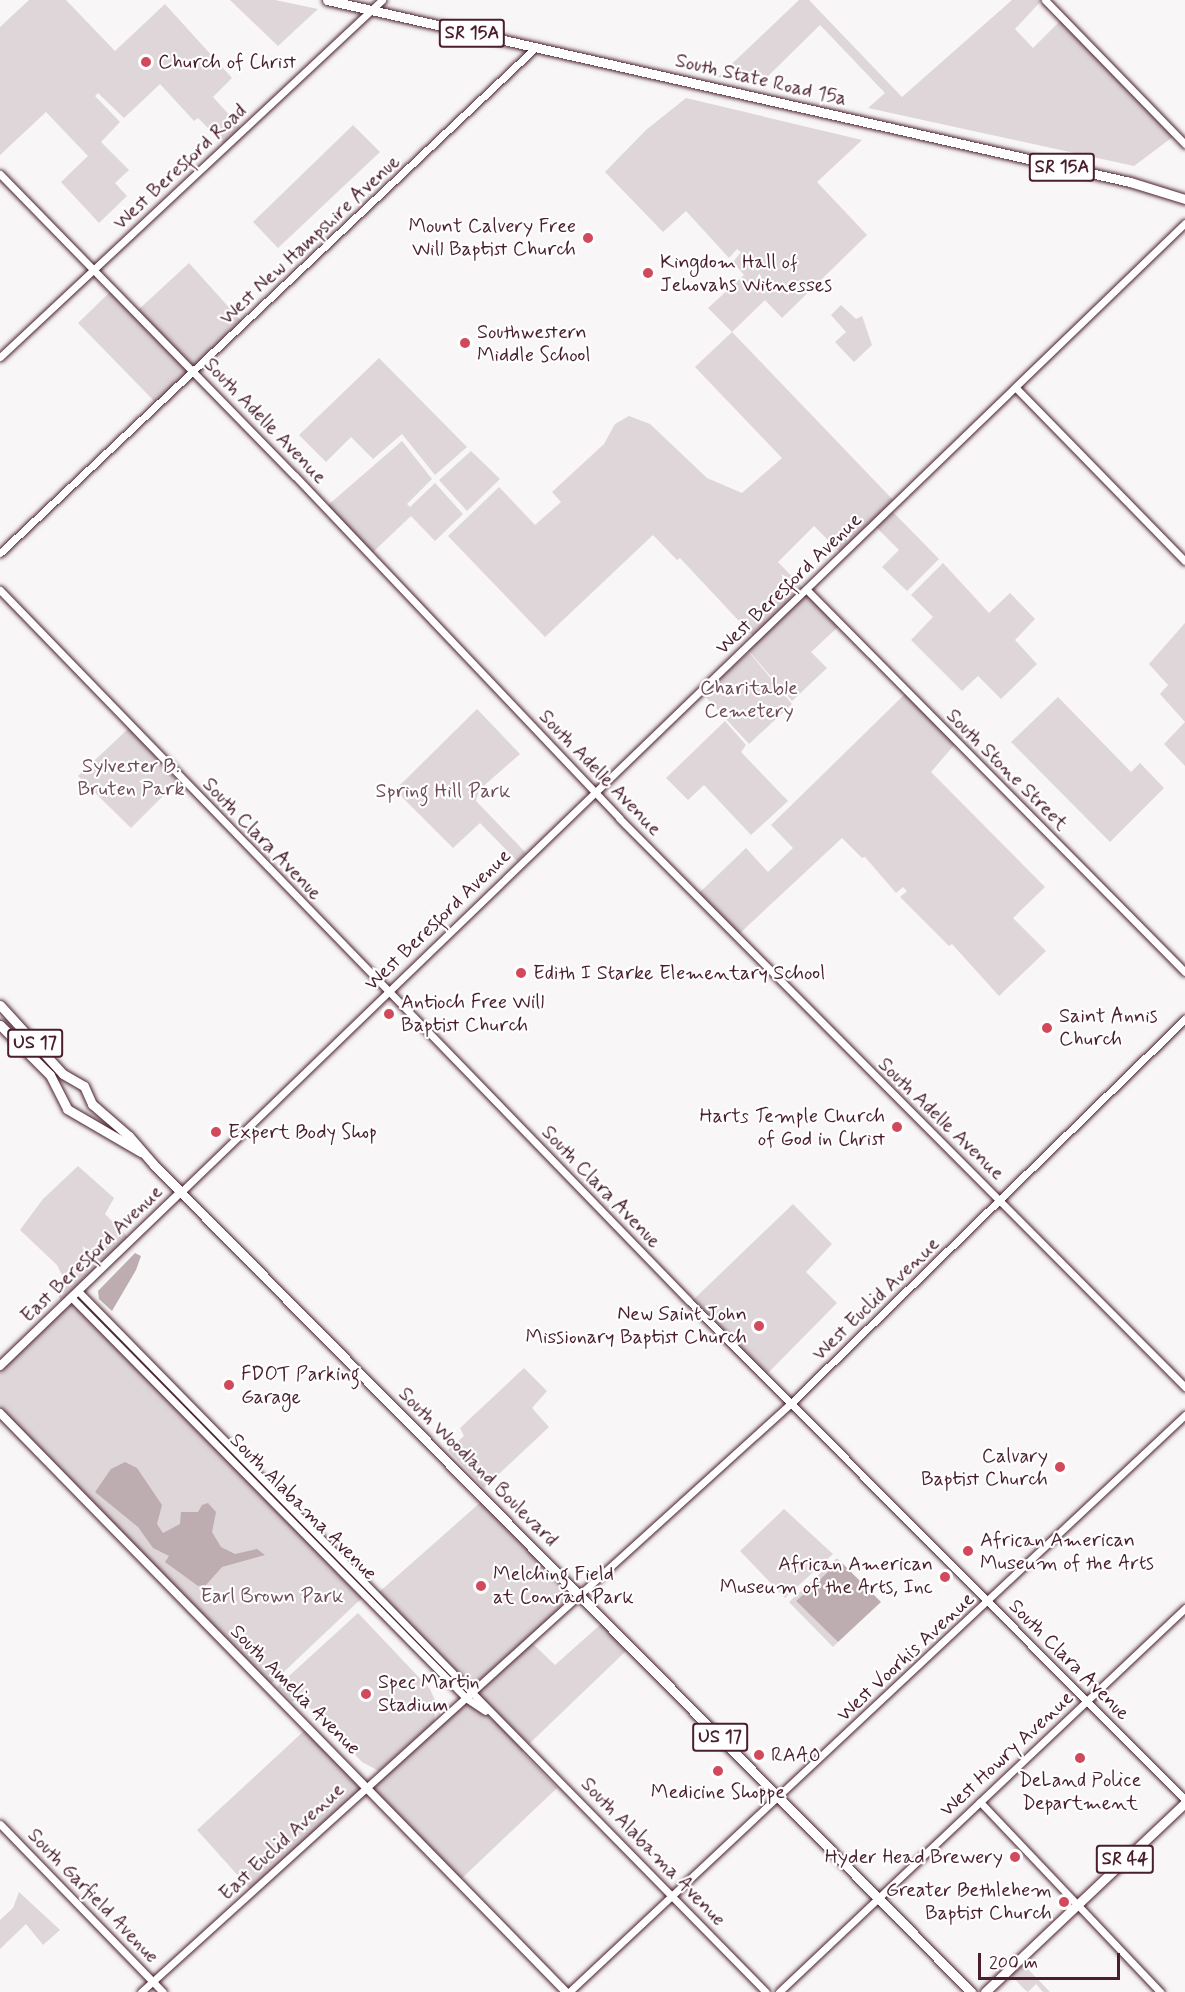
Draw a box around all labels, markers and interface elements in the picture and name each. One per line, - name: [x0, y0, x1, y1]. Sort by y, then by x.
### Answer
- road number: SR 15A: [438, 18, 506, 48]
- street label: South State Road 15a: [673, 49, 849, 111]
- place label: Church of Christ: [158, 50, 302, 74]
- marker: Church of Christ: [139, 55, 153, 69]
- street label: West Beresford Road: [109, 99, 251, 235]
- street label: West New Hampshire Avenue: [212, 148, 408, 332]
- road number: SR 15A: [1028, 152, 1096, 182]
- place label: Mount Calvery Free Will Baptist Church: [409, 214, 576, 261]
- marker: Mount Calvery Free Will Baptist Church: [581, 231, 595, 245]
- place label: Kingdom Hall of Jehovahs Witnesses: [660, 250, 832, 297]
- marker: Kingdom Hall of Jehovahs Witnesses: [641, 266, 655, 280]
- place label: Southwestern Middle School: [477, 320, 591, 367]
- marker: Southwestern Middle School: [458, 336, 472, 350]
- street label: South Adelle Avenue: [199, 353, 331, 489]
- street label: West Beresford Avenue: [711, 508, 867, 660]
- park label: Charitable Cemetery: [700, 676, 798, 723]
- street label: South Stone Street: [941, 704, 1073, 836]
- street label: South Adelle Avenue: [534, 705, 666, 841]
- park label: Sylvester B. Bruten Park: [79, 755, 183, 802]
- street label: South Clara Avenue: [196, 771, 328, 907]
- park label: Spring Hill Park: [378, 779, 508, 803]
- street label: West Beresford Avenue: [360, 844, 516, 996]
- place label: Edith I Starke Elementary School: [533, 961, 825, 985]
- marker: Edith I Starke Elementary School: [514, 966, 528, 980]
- place label: Antioch Free Will Baptist Church: [401, 990, 544, 1037]
- place label: Saint Annis Church: [1059, 1005, 1158, 1052]
- marker: Antioch Free Will Baptist Church: [382, 1007, 396, 1021]
- marker: Saint Annis Church: [1040, 1021, 1054, 1035]
- road number: US 17: [6, 1028, 63, 1058]
- street label: South Adelle Avenue: [873, 1053, 1009, 1185]
- place label: Harts Temple Church of God in Christ: [703, 1104, 885, 1151]
- street label: South Clara Avenue: [535, 1119, 667, 1255]
- place label: Expert Body Shop: [228, 1120, 378, 1144]
- marker: Harts Temple Church of God in Christ: [890, 1120, 904, 1134]
- marker: Expert Body Shop: [209, 1125, 223, 1139]
- street label: East Beresford Avenue: [16, 1180, 168, 1328]
- street label: West Euclid Avenue: [809, 1234, 943, 1364]
- place label: New Saint John Missionary Baptist Church: [525, 1302, 747, 1349]
- marker: New Saint John Missionary Baptist Church: [752, 1319, 766, 1333]
- place label: FDOT Parking Garage: [241, 1362, 360, 1409]
- marker: FDOT Parking Garage: [222, 1378, 236, 1392]
- street label: South Woodland Boulevard: [394, 1383, 562, 1551]
- street label: South Alabama Avenue: [224, 1428, 382, 1586]
- place label: Calvary Baptist Church: [921, 1444, 1048, 1491]
- marker: Calvary Baptist Church: [1053, 1460, 1067, 1474]
- place label: African American Museum of the Arts: [980, 1528, 1154, 1575]
- marker: African American Museum of the Arts: [961, 1544, 975, 1558]
- place label: African American Museum of the Arts, Inc: [719, 1553, 933, 1600]
- place label: Melching Field at Conrad Park: [493, 1562, 627, 1609]
- marker: African American Museum of the Arts, Inc: [938, 1570, 952, 1584]
- marker: Melching Field at Conrad Park: [474, 1579, 488, 1593]
- park label: Earl Brown Park: [202, 1584, 342, 1608]
- street label: West Voorhis Avenue: [834, 1589, 978, 1725]
- street label: South Clara Avenue: [1002, 1593, 1136, 1727]
- street label: South Amelia Avenue: [224, 1619, 366, 1761]
- place label: Spec Martin Stadium: [378, 1670, 480, 1717]
- marker: Spec Martin Stadium: [359, 1687, 373, 1701]
- street label: West Howry Avenue: [937, 1688, 1077, 1820]
- road number: US 17: [692, 1722, 748, 1752]
- place label: RAAO: [771, 1743, 821, 1767]
- marker: RAAO: [752, 1748, 766, 1762]
- marker: DeLand Police Department: [1073, 1751, 1087, 1765]
- marker: Medicine Shoppe: [711, 1764, 725, 1778]
- place label: DeLand Police Department: [1020, 1768, 1140, 1815]
- street label: South Alabama Avenue: [575, 1772, 731, 1932]
- street label: East Euclid Avenue: [217, 1780, 347, 1904]
- place label: Medicine Shoppe: [650, 1780, 786, 1804]
- street label: South Garfield Avenue: [21, 1822, 165, 1970]
- road number: SR 44: [1095, 1844, 1155, 1874]
- place label: Hyder Head Brewery: [825, 1845, 1003, 1869]
- marker: Hyder Head Brewery: [1008, 1850, 1022, 1864]
- place label: Greater Bethlehem Baptist Church: [885, 1878, 1052, 1925]
- marker: Greater Bethlehem Baptist Church: [1057, 1895, 1071, 1909]
- scale bar: [981, 1941, 1124, 1979]
- text: 200 m: [989, 1951, 1038, 1975]

